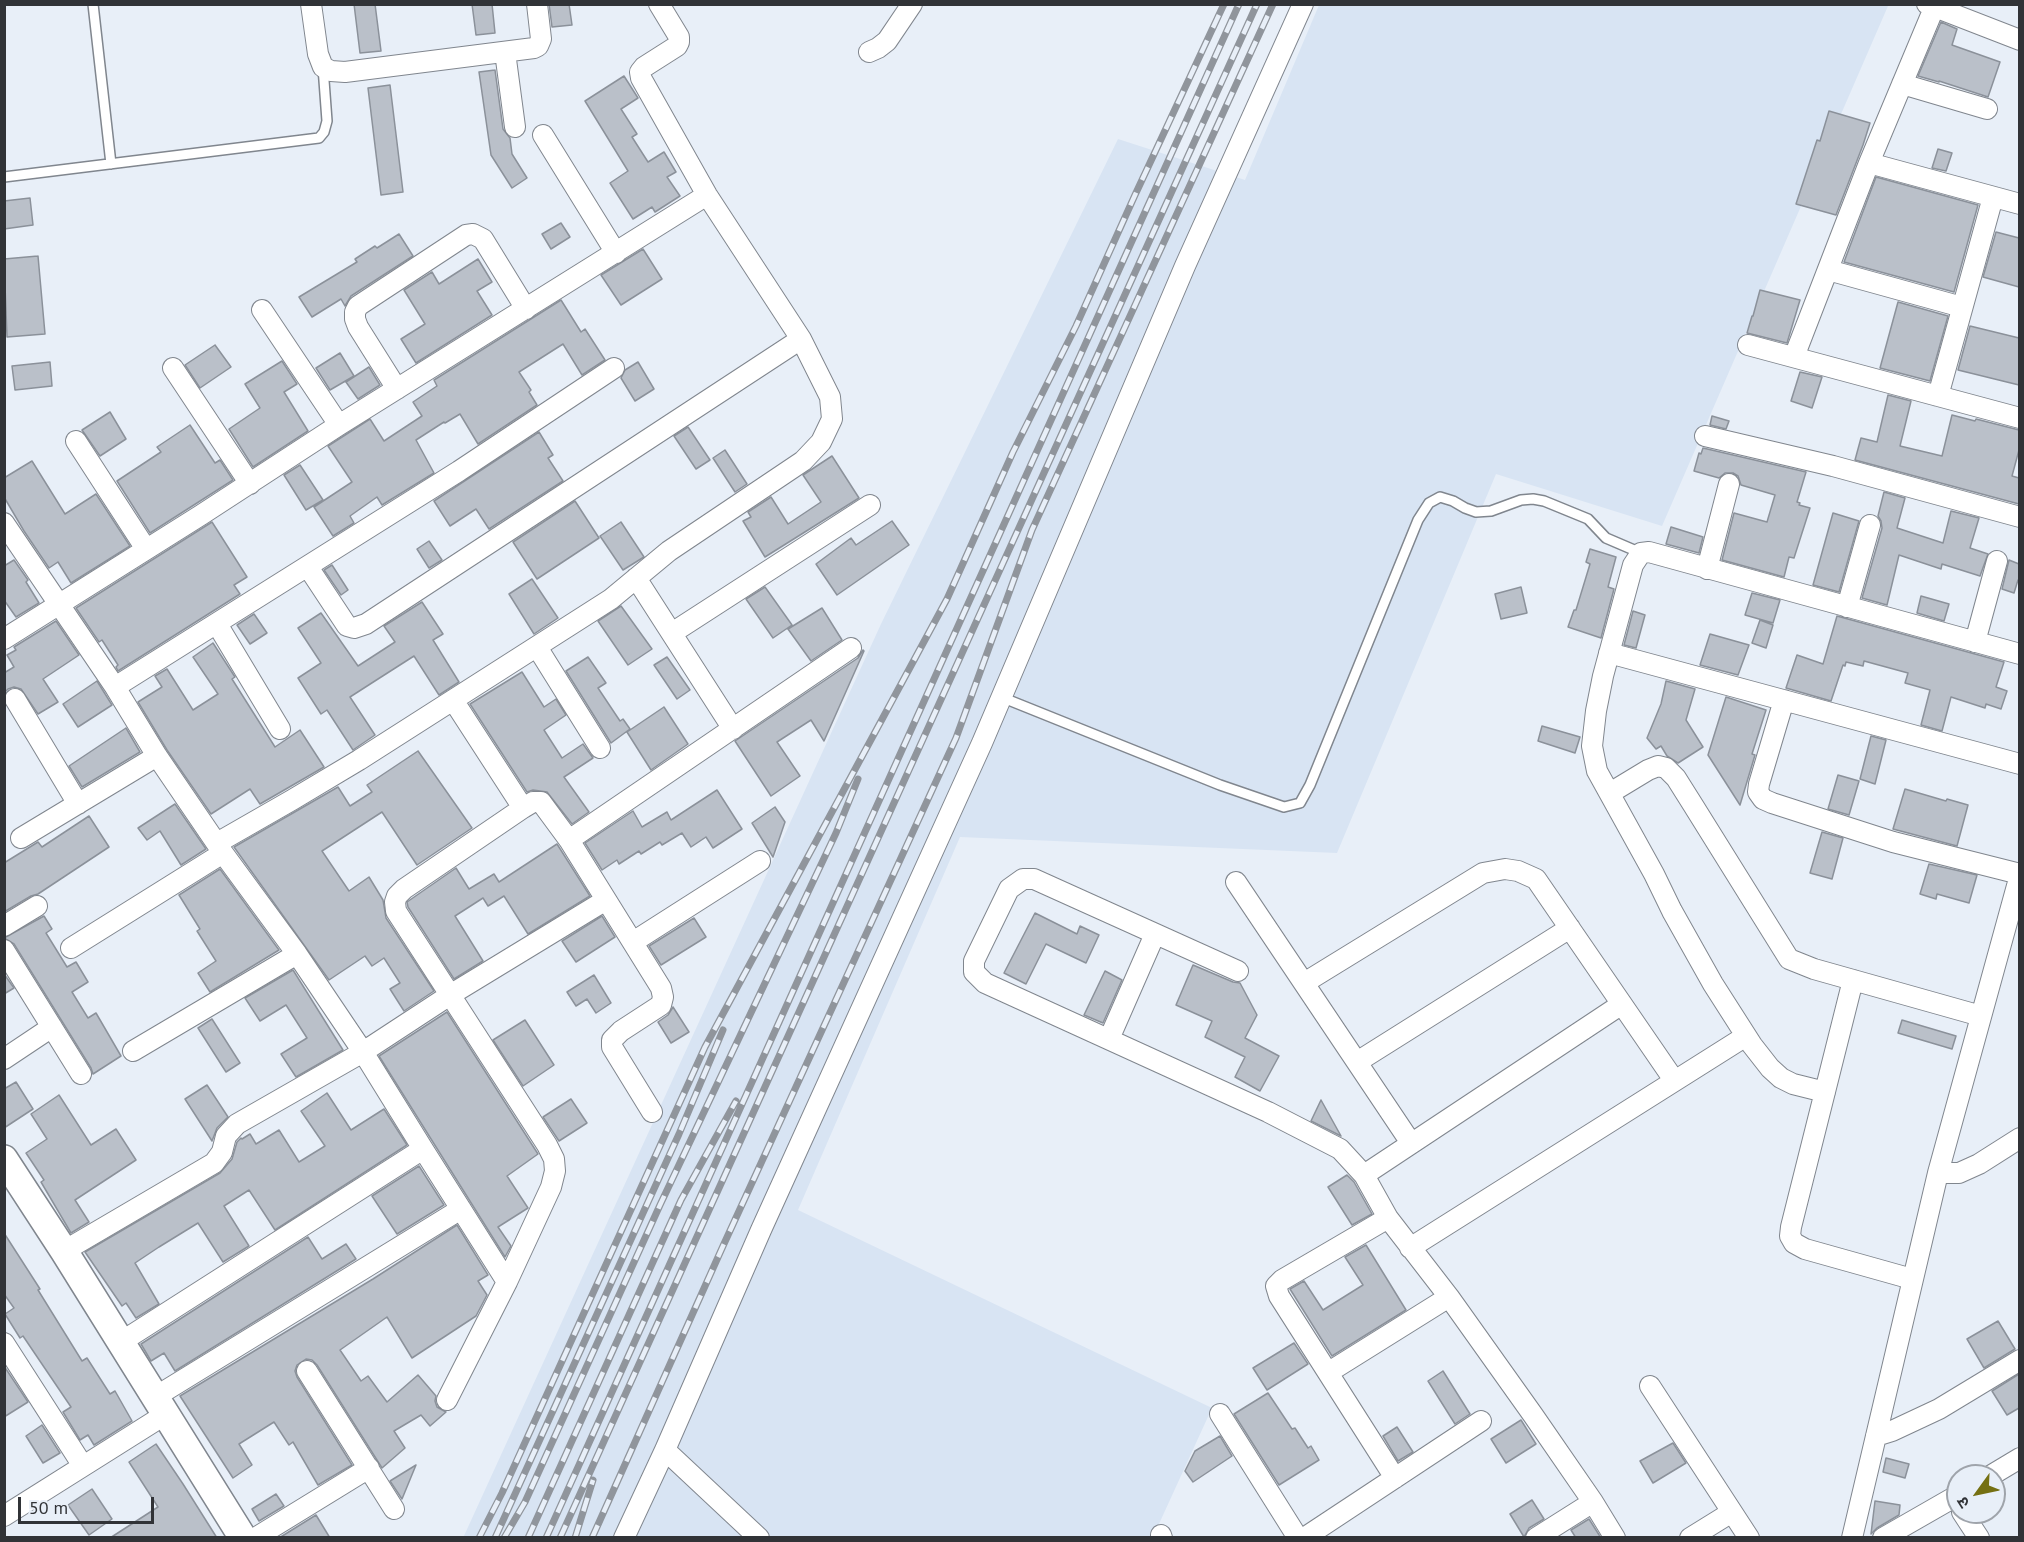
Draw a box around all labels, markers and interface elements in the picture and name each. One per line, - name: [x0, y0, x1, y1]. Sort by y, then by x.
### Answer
- north arrow: [1946, 1464, 2006, 1524]
- scale bar: [21, 1485, 158, 1523]
- text: उ: [1952, 1493, 1974, 1512]
- text: 50 m: [29, 1496, 68, 1519]

